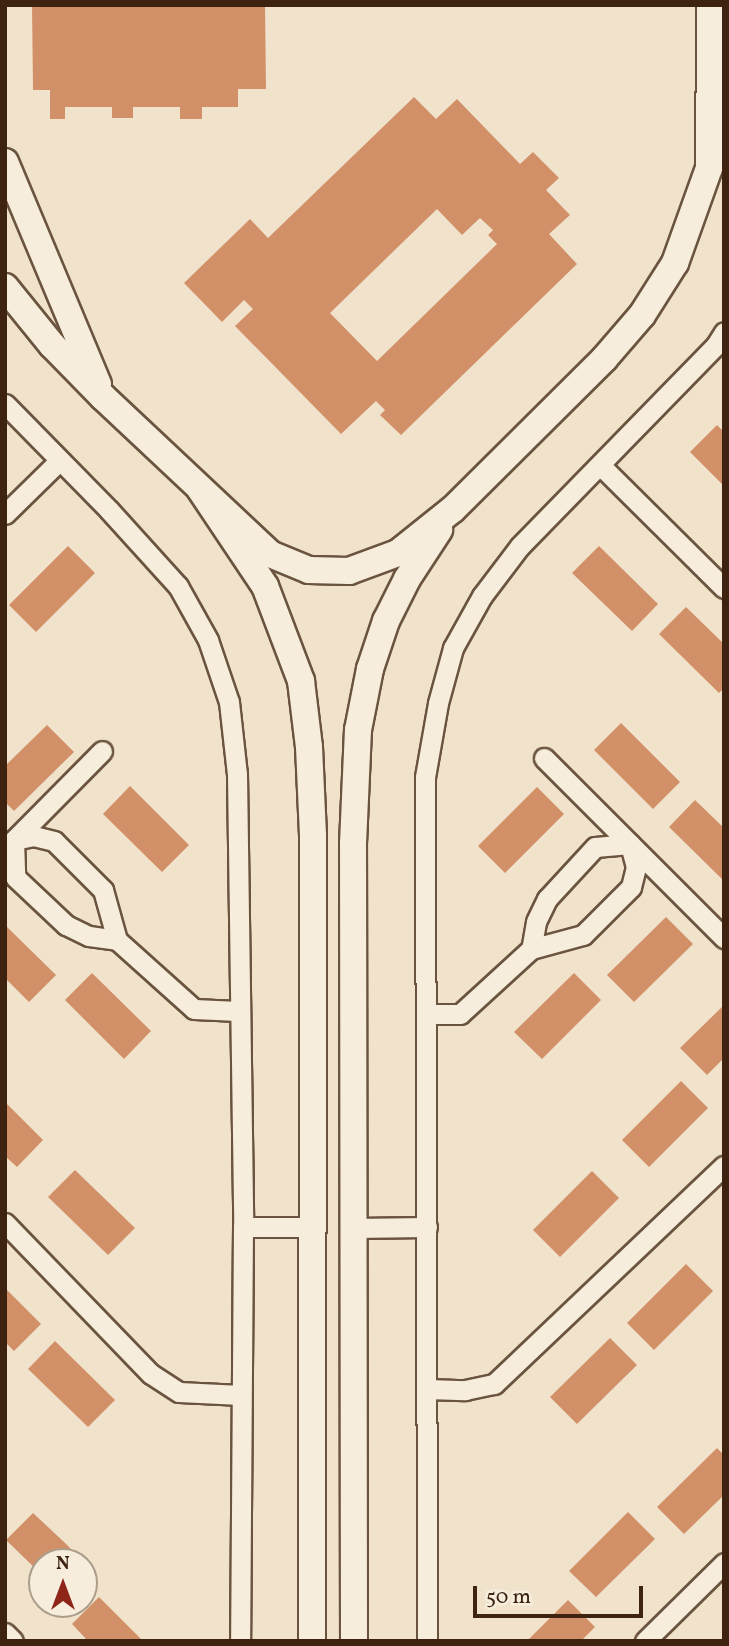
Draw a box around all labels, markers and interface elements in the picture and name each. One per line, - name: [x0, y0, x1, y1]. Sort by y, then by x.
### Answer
- north arrow: [28, 1548, 98, 1618]
- text: N: [56, 1551, 70, 1577]
- scale bar: [477, 1572, 647, 1616]
- text: 50 m: [486, 1583, 531, 1612]

